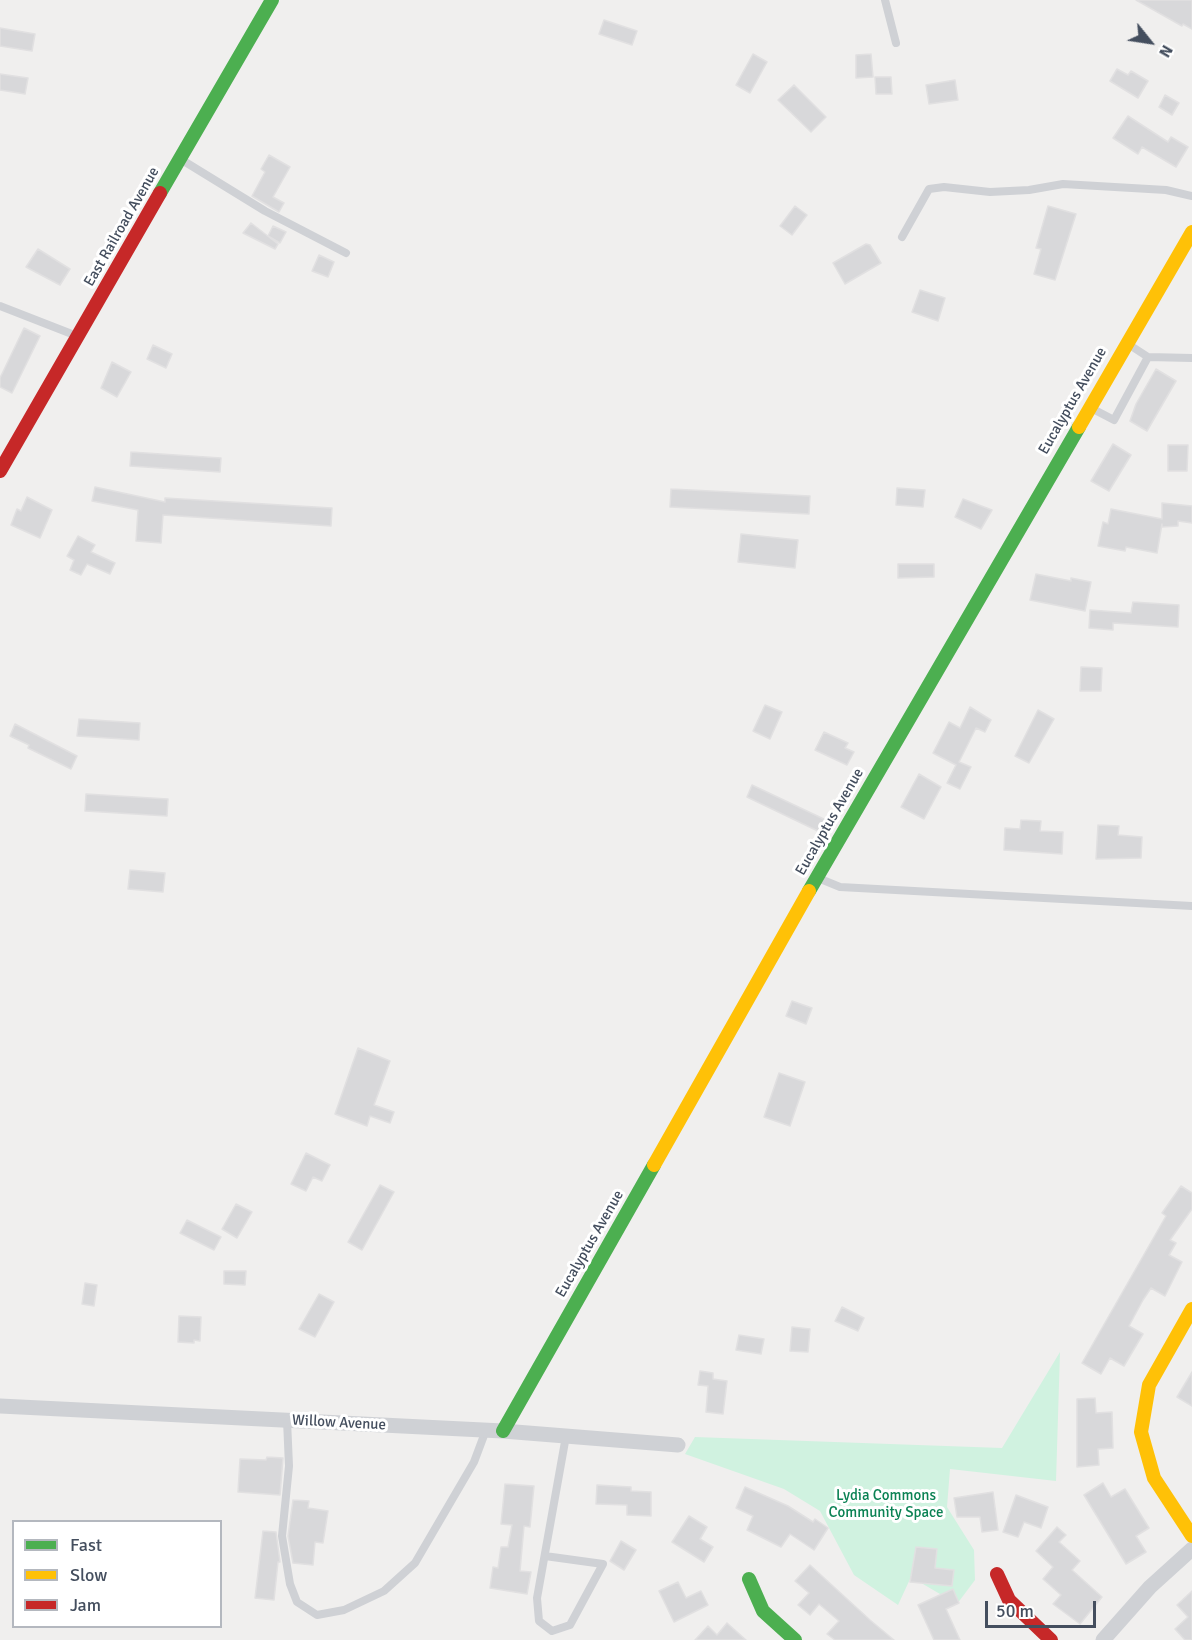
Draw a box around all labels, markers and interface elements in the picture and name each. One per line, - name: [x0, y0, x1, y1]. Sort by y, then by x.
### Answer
- north arrow: [1120, 12, 1180, 72]
- text: N: [1154, 41, 1177, 61]
- street label: East Railroad Avenue: [80, 164, 164, 290]
- street label: Eucalyptus Avenue: [1035, 344, 1111, 458]
- street label: Eucalyptus Avenue: [792, 765, 868, 879]
- street label: Eucalyptus Avenue: [552, 1187, 628, 1301]
- street label: Willow Avenue: [292, 1412, 386, 1434]
- park label: Lydia Commons Community Space: [829, 1487, 943, 1522]
- legend: [12, 1520, 222, 1628]
- text: Fast: [70, 1534, 102, 1556]
- text: Slow: [70, 1564, 107, 1586]
- scale bar: [988, 1589, 1099, 1627]
- text: Jam: [70, 1594, 101, 1616]
- text: 50 m: [996, 1600, 1034, 1622]

